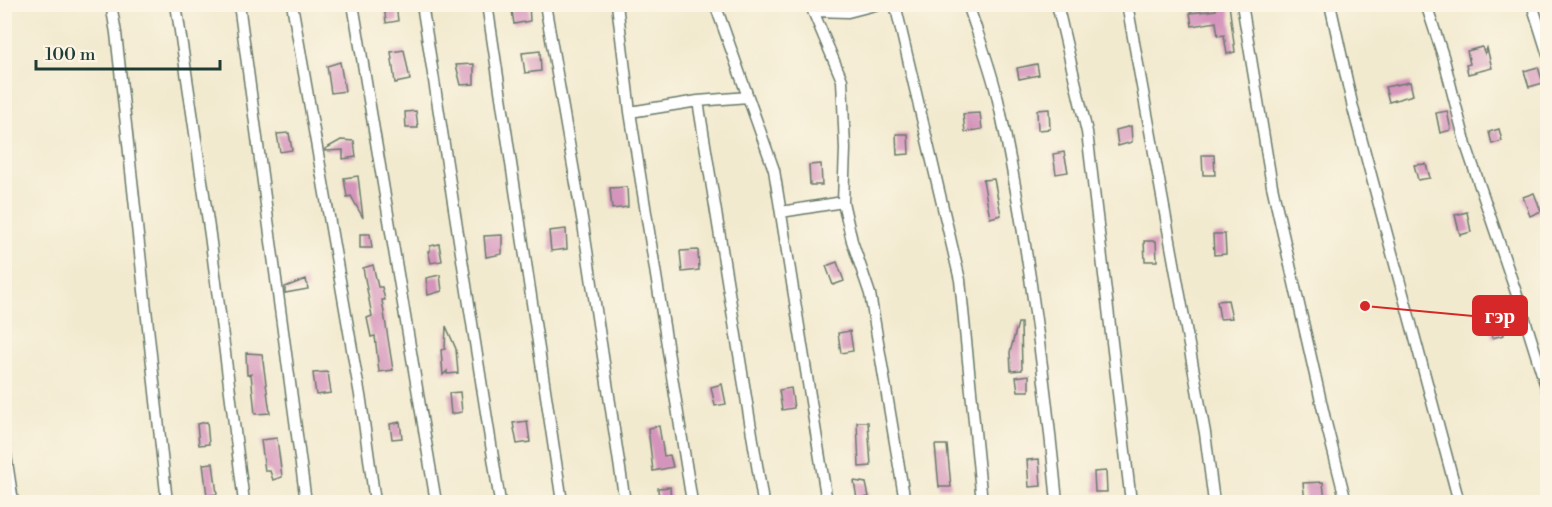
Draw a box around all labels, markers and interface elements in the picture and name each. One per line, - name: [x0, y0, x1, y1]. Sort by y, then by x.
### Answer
- scale bar: [36, 33, 220, 71]
- text: 100 m: [45, 43, 96, 66]
- callout: гэр: [1473, 296, 1527, 335]
- text: гэр: [1485, 304, 1515, 330]

